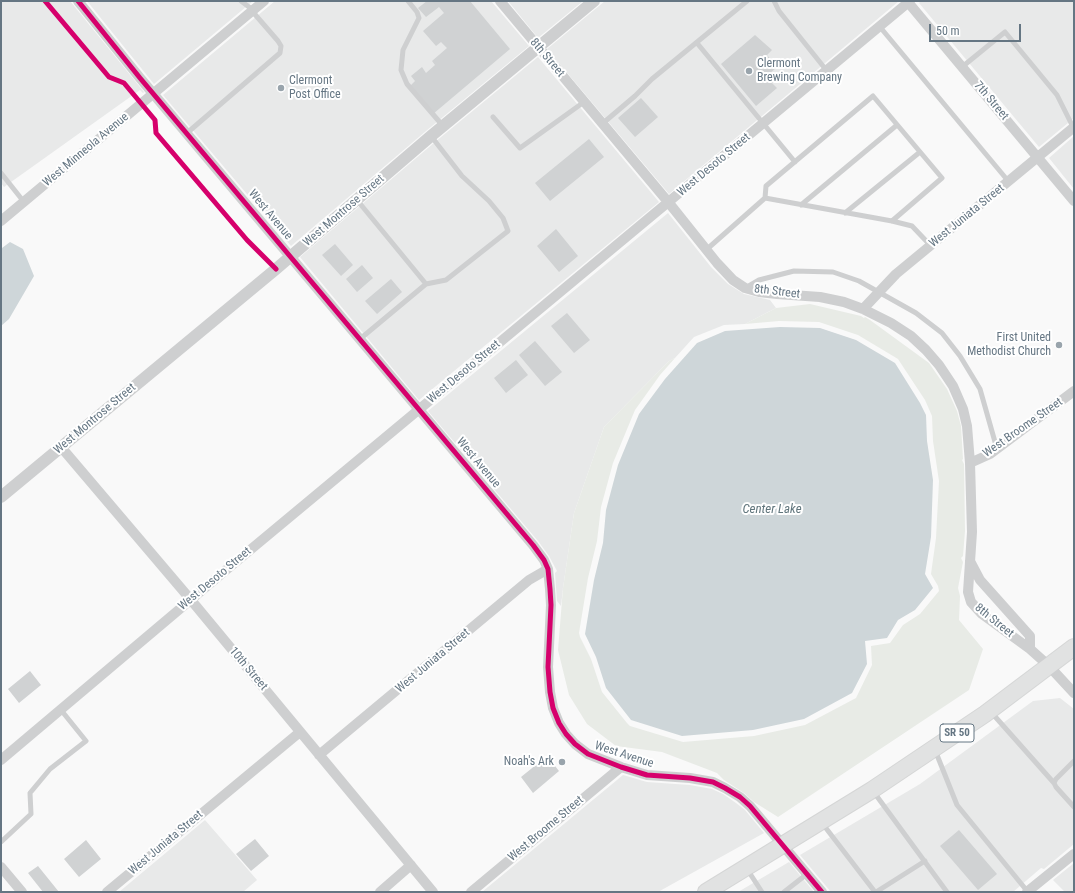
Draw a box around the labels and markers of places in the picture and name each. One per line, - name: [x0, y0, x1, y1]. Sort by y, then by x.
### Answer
- place label: Clermont Brewing Company: [757, 57, 842, 85]
- marker: Clermont Brewing Company: [744, 66, 754, 76]
- place label: Clermont Post Office: [289, 74, 341, 102]
- marker: Clermont Post Office: [276, 83, 286, 93]
- place label: First United Methodist Church: [967, 331, 1051, 359]
- marker: First United Methodist Church: [1054, 340, 1064, 350]
- place label: Noah's Ark: [504, 755, 554, 769]
- marker: Noah's Ark: [557, 757, 567, 767]

